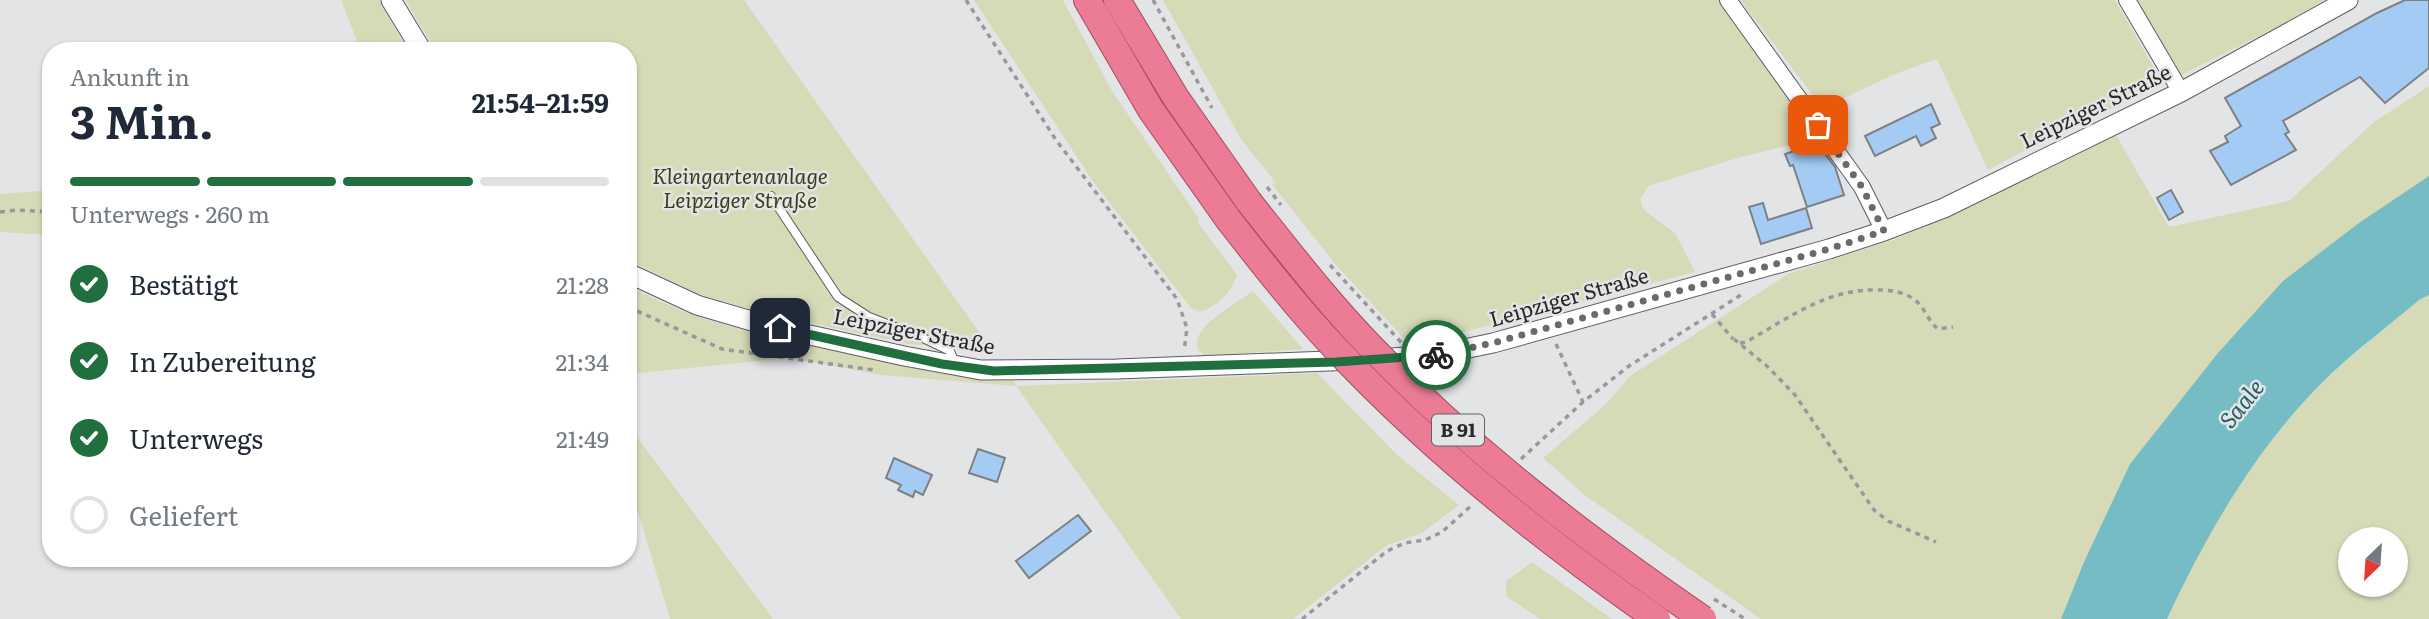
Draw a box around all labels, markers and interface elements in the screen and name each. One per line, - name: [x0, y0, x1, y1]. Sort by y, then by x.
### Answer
- street label: Leipziger Straße: [2014, 55, 2176, 155]
- text: Ankunft in: [70, 59, 190, 93]
- text: 21:54–21:59: [472, 82, 609, 121]
- text: 3 Min.: [70, 85, 214, 153]
- pin: [1788, 95, 1848, 155]
- icon: bag: [1799, 106, 1837, 144]
- park label: Kleingartenanlage Leipziger Straße: [652, 159, 828, 214]
- text: Unterwegs · 260 m: [70, 196, 270, 230]
- street label: Leipziger Straße: [1485, 258, 1652, 333]
- text: Bestätigt: [129, 264, 238, 303]
- icon: check: [70, 265, 108, 303]
- text: 21:28: [556, 267, 609, 301]
- pin: [750, 298, 810, 358]
- street label: Leipziger Straße: [831, 299, 998, 360]
- icon: home: [761, 309, 799, 347]
- courier: [1401, 320, 1471, 390]
- icon: bike: [1417, 336, 1455, 374]
- text: In Zubereitung: [129, 341, 316, 380]
- icon: check: [70, 342, 108, 380]
- text: 21:34: [556, 344, 609, 378]
- water label: Saale: [2210, 371, 2271, 435]
- road number: B 91: [1432, 414, 1484, 446]
- text: Unterwegs: [129, 418, 263, 457]
- icon: check: [70, 419, 108, 457]
- text: 21:49: [556, 421, 609, 455]
- text: Geliefert: [129, 495, 238, 534]
- north arrow: [2338, 527, 2408, 597]
- map controls: [2338, 527, 2408, 597]

